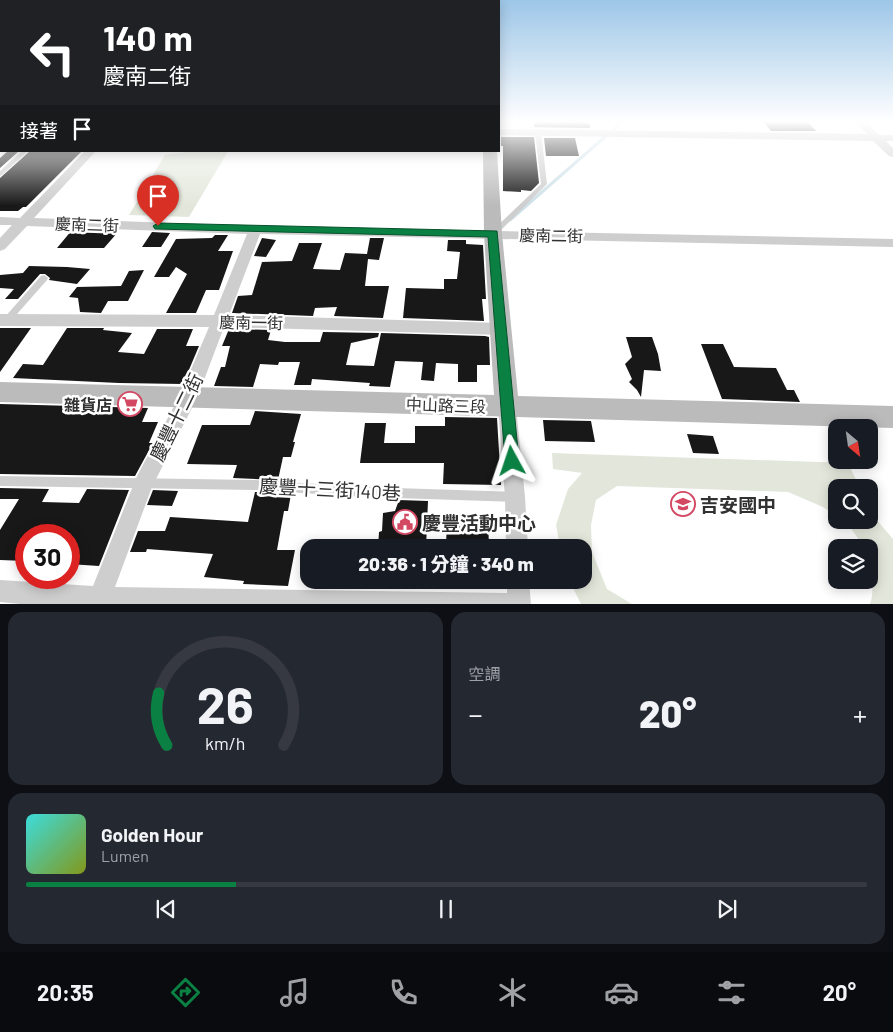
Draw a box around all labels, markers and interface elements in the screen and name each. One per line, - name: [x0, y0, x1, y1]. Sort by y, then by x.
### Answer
- text: 140 m: [103, 16, 193, 58]
- icon: left: [20, 20, 85, 85]
- text: 慶南二街: [103, 62, 191, 88]
- icon: arrive: [68, 115, 96, 143]
- text: 接著: [20, 119, 58, 142]
- pin: [137, 175, 179, 226]
- icon: arrive: [144, 182, 172, 210]
- street label: 慶南二街: [55, 213, 119, 235]
- street label: 慶南二街: [519, 225, 583, 245]
- street label: 慶南一街: [219, 312, 283, 332]
- street label: 慶豐十二街: [145, 369, 207, 465]
- supermarket icon: 雜貨店: [117, 391, 143, 417]
- street label: 中山路三段: [406, 394, 486, 416]
- place label: 雜貨店: [64, 395, 112, 414]
- north arrow: [828, 419, 878, 469]
- map controls: [828, 419, 878, 589]
- position arrow: [485, 434, 537, 486]
- street label: 慶豐十三街140巷: [259, 474, 401, 504]
- button: search: [828, 479, 878, 529]
- school or university icon: 吉安國中: [670, 491, 696, 517]
- place label: 吉安國中: [700, 493, 776, 516]
- public building icon: 慶豐活動中心: [392, 509, 418, 535]
- place label: 慶豐活動中心: [422, 511, 536, 534]
- speed limit sign: 30: [15, 524, 80, 589]
- button: layers: [828, 539, 878, 589]
- text: 20:36 · 1 分鐘 · 340 m: [358, 552, 534, 575]
- text: 空調: [469, 664, 501, 683]
- text: 26: [197, 672, 254, 734]
- text: 20°: [639, 690, 697, 736]
- text: −: [469, 697, 483, 731]
- text: +: [853, 697, 867, 731]
- text: km/h: [205, 732, 245, 754]
- text: Golden Hour: [101, 823, 203, 846]
- text: Lumen: [101, 846, 149, 865]
- icon: previous: [152, 895, 180, 923]
- icon: pause: [432, 895, 460, 923]
- icon: next: [713, 895, 741, 923]
- icon: directions: [168, 975, 203, 1010]
- icon: music: [277, 975, 312, 1010]
- icon: phone: [386, 975, 421, 1010]
- icon: climate: [495, 975, 530, 1010]
- icon: car: [604, 975, 639, 1010]
- icon: filters: [714, 975, 749, 1010]
- text: 20:35: [37, 979, 94, 1005]
- text: 20°: [823, 979, 856, 1005]

